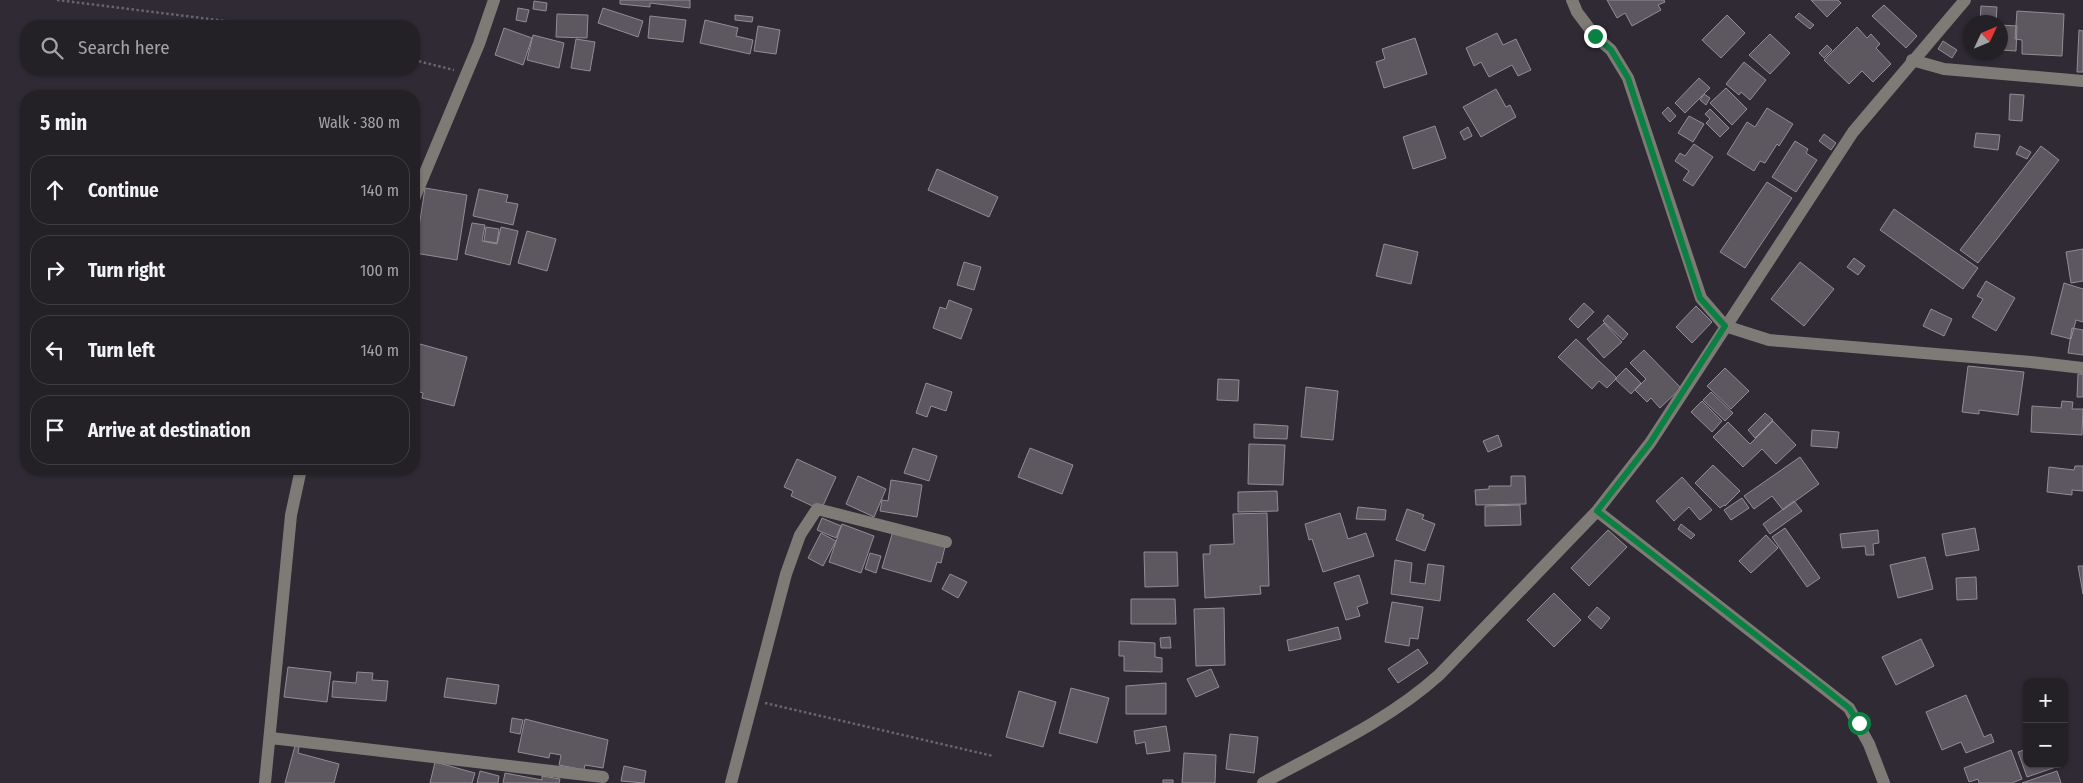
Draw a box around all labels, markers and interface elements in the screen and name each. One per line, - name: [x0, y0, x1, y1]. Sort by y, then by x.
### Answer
- north arrow: [1963, 15, 2008, 60]
- search box: [20, 20, 420, 75]
- route end: [1584, 25, 1607, 48]
- icon: search: [38, 34, 66, 62]
- text: Search here: [78, 36, 170, 59]
- text: 5 min: [40, 110, 87, 136]
- text: Walk · 380 m: [319, 113, 400, 132]
- icon: ahead: [41, 176, 69, 204]
- text: Continue: [88, 179, 159, 202]
- text: 140 m: [361, 181, 399, 200]
- icon: right: [41, 256, 69, 284]
- text: Turn right: [88, 259, 165, 282]
- text: 100 m: [360, 261, 399, 280]
- icon: left: [41, 336, 69, 364]
- text: Turn left: [88, 339, 155, 362]
- text: 140 m: [361, 341, 399, 360]
- icon: arrive: [41, 416, 69, 444]
- text: Arrive at destination: [88, 419, 251, 442]
- map controls: [2023, 678, 2068, 768]
- button: +: [2023, 678, 2068, 723]
- route start: [1848, 712, 1871, 735]
- button: −: [2023, 723, 2068, 768]

